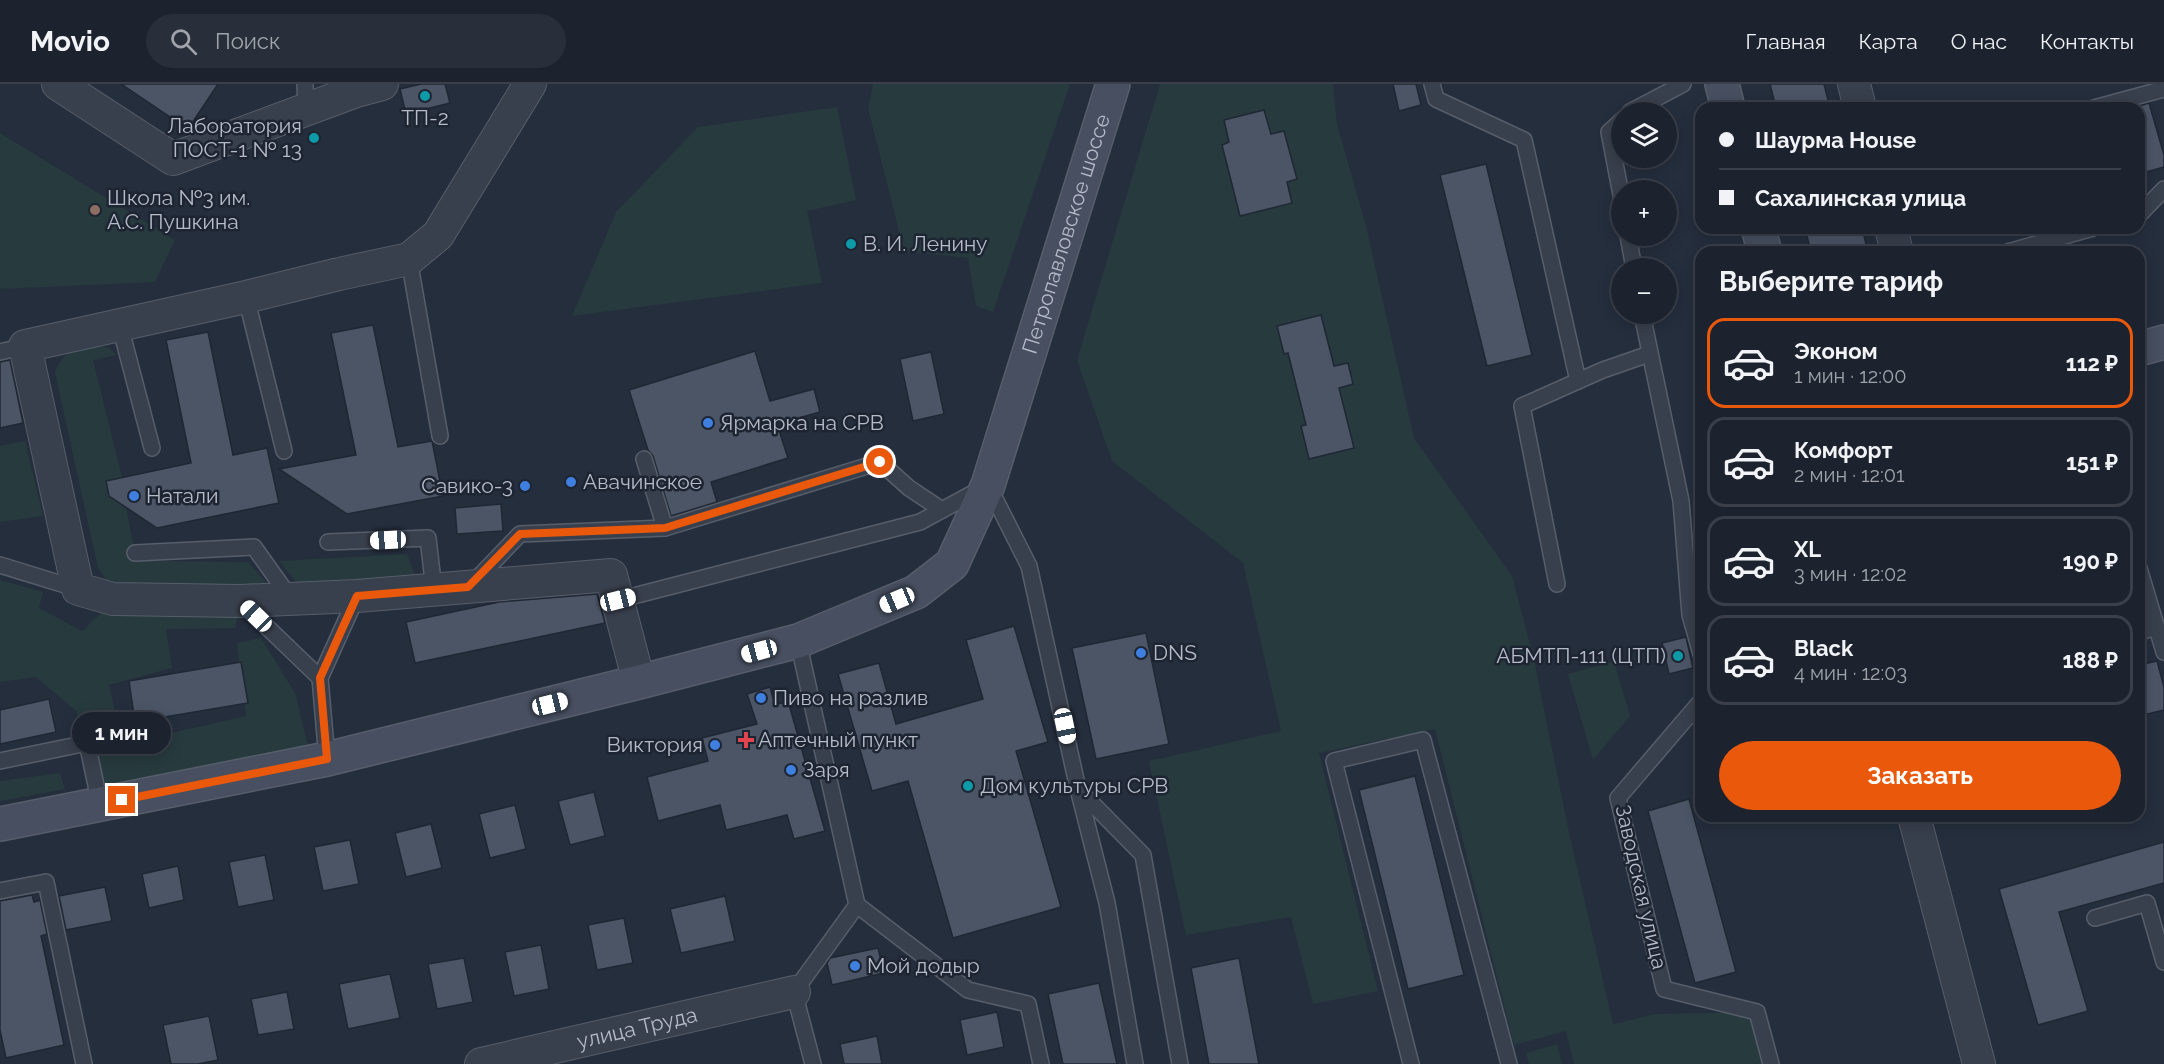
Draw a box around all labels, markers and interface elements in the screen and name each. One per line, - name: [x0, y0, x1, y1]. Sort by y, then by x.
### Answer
- search box: [146, 14, 566, 68]
- text: Movio: [30, 25, 110, 58]
- icon: search: [167, 25, 200, 58]
- text: Поиск: [215, 28, 280, 54]
- text: Главная: [1746, 29, 1826, 54]
- text: Карта: [1859, 29, 1918, 54]
- text: О нас: [1951, 29, 2007, 54]
- text: Контакты: [2040, 29, 2134, 54]
- marker: ТП-2: [418, 89, 432, 103]
- map controls: [1611, 102, 1677, 324]
- button: layers: [1611, 102, 1677, 168]
- place label: ТП-2: [401, 105, 449, 130]
- street label: Петропавловское шоссе: [1017, 111, 1115, 357]
- place label: Лаборатория ПОСТ-1 № 13: [167, 113, 302, 162]
- text: Шаурма House: [1755, 127, 1916, 153]
- marker: Лаборатория ПОСТ-1 № 13: [307, 131, 321, 145]
- button: +: [1611, 180, 1677, 246]
- place label: Школа №3 им. А.С. Пушкина: [107, 185, 250, 234]
- text: Сахалинская улица: [1755, 185, 1966, 211]
- marker: Школа №3 им. А.С. Пушкина: [88, 203, 102, 217]
- place label: В. И. Ленину: [863, 231, 987, 256]
- marker: В. И. Ленину: [844, 237, 858, 251]
- button: −: [1611, 258, 1677, 324]
- text: Выберите тариф: [1719, 266, 1943, 297]
- icon: car: [1722, 336, 1776, 390]
- text: Эконом: [1794, 338, 1878, 364]
- text: 112 ₽: [2066, 350, 2118, 376]
- text: 1 мин · 12:00: [1794, 364, 1906, 388]
- place label: Ярмарка на СРВ: [720, 410, 884, 435]
- marker: Ярмарка на СРВ: [701, 416, 715, 430]
- icon: car: [1722, 435, 1776, 489]
- text: Комфорт: [1794, 437, 1892, 463]
- route start: [866, 448, 893, 475]
- text: 151 ₽: [2066, 449, 2118, 475]
- text: 2 мин · 12:01: [1794, 463, 1905, 487]
- place label: Авачинское: [583, 469, 702, 494]
- place label: Савико-3: [421, 473, 513, 498]
- marker: Авачинское: [564, 475, 578, 489]
- marker: Савико-3: [518, 479, 532, 493]
- place label: Натали: [146, 483, 218, 508]
- marker: Натали: [127, 489, 141, 503]
- car: [370, 530, 406, 550]
- icon: car: [1722, 534, 1776, 588]
- text: XL: [1794, 536, 1821, 562]
- text: 190 ₽: [2063, 548, 2118, 574]
- text: 3 мин · 12:02: [1794, 562, 1907, 586]
- car: [877, 585, 917, 615]
- car: [598, 587, 638, 613]
- car: [237, 597, 275, 635]
- icon: car: [1722, 633, 1776, 687]
- text: Black: [1794, 635, 1853, 661]
- car: [739, 638, 779, 664]
- place label: DNS: [1153, 640, 1197, 665]
- place label: АБМТП-111 (ЦТП): [1496, 643, 1666, 668]
- marker: DNS: [1134, 646, 1148, 660]
- text: 188 ₽: [2062, 647, 2118, 673]
- marker: АБМТП-111 (ЦТП): [1671, 649, 1685, 663]
- text: 4 мин · 12:03: [1794, 661, 1907, 685]
- place label: Пиво на разлив: [773, 685, 928, 710]
- car: [530, 691, 570, 717]
- marker: Пиво на разлив: [754, 691, 768, 705]
- car: [1052, 707, 1078, 745]
- callout: 1 мин: [72, 713, 172, 755]
- text: 1 мин: [95, 721, 148, 745]
- place label: Аптечный пункт: [758, 727, 918, 752]
- place label: Виктория: [607, 732, 703, 757]
- marker: Аптечный пункт: [739, 733, 753, 747]
- marker: Виктория: [708, 738, 722, 752]
- button: Заказать: [1719, 741, 2121, 810]
- place label: Заря: [803, 757, 850, 782]
- marker: Заря: [784, 763, 798, 777]
- place label: Дом культуры СРВ: [980, 773, 1168, 798]
- marker: Дом культуры СРВ: [961, 779, 975, 793]
- route end: [108, 786, 135, 813]
- street label: Заводская улица: [1610, 802, 1673, 971]
- place label: Мой додыр: [867, 953, 980, 978]
- marker: Мой додыр: [848, 959, 862, 973]
- street label: улица Труда: [574, 1002, 699, 1054]

